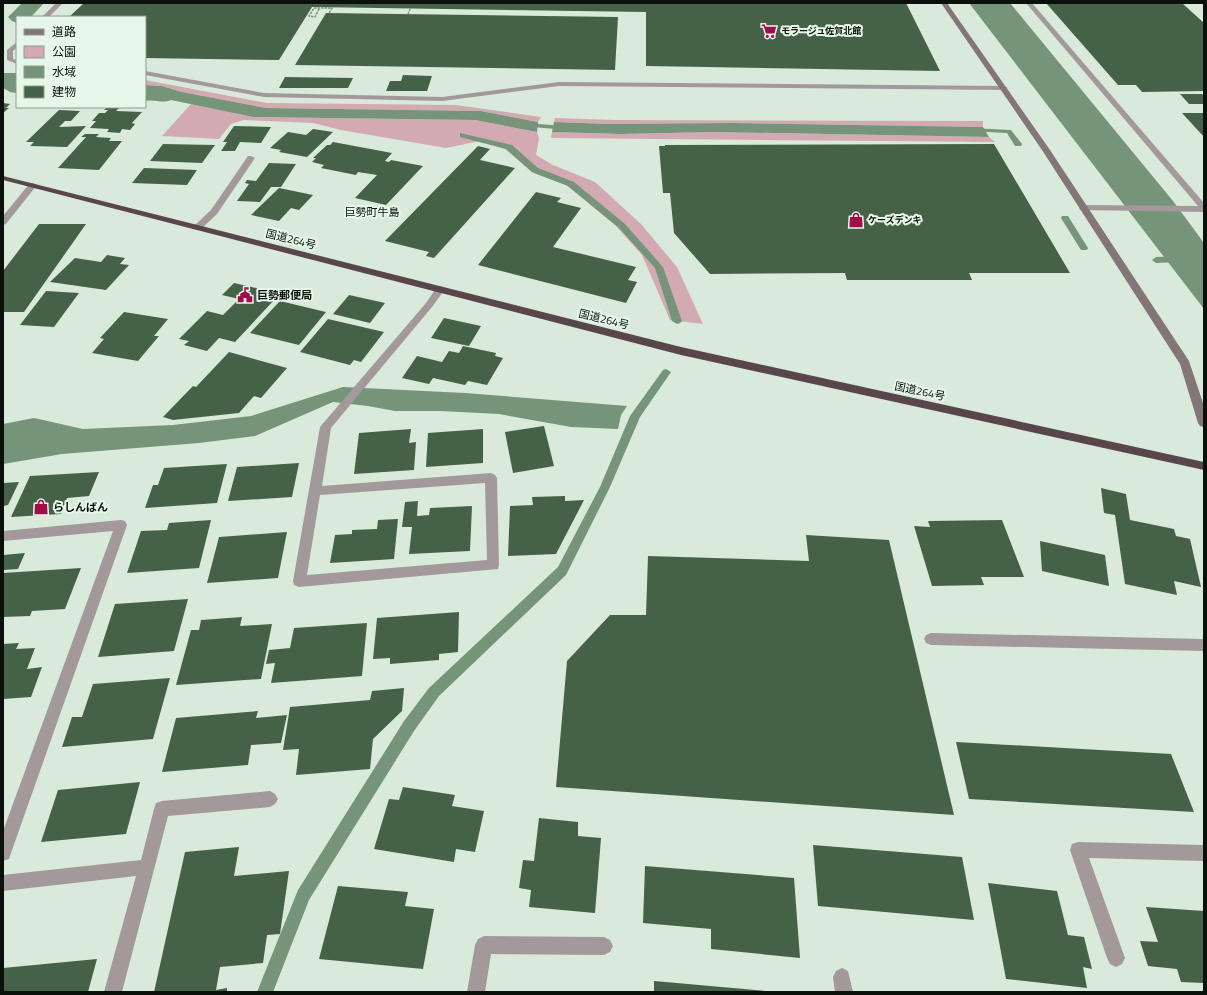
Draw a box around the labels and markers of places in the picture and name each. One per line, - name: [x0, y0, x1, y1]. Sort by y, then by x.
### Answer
- supermarket icon: モラージュ佐賀北館: [760, 22, 778, 40]
- place label: モラージュ佐賀北館: [781, 24, 861, 37]
- shop icon: ケーズデンキ: [847, 211, 865, 229]
- place label: ケーズデンキ: [868, 213, 922, 226]
- public building icon: 巨勢郵便局: [236, 286, 254, 304]
- place label: 巨勢郵便局: [257, 287, 312, 303]
- shop icon: らしんばん: [32, 498, 50, 516]
- place label: らしんばん: [53, 499, 108, 515]

